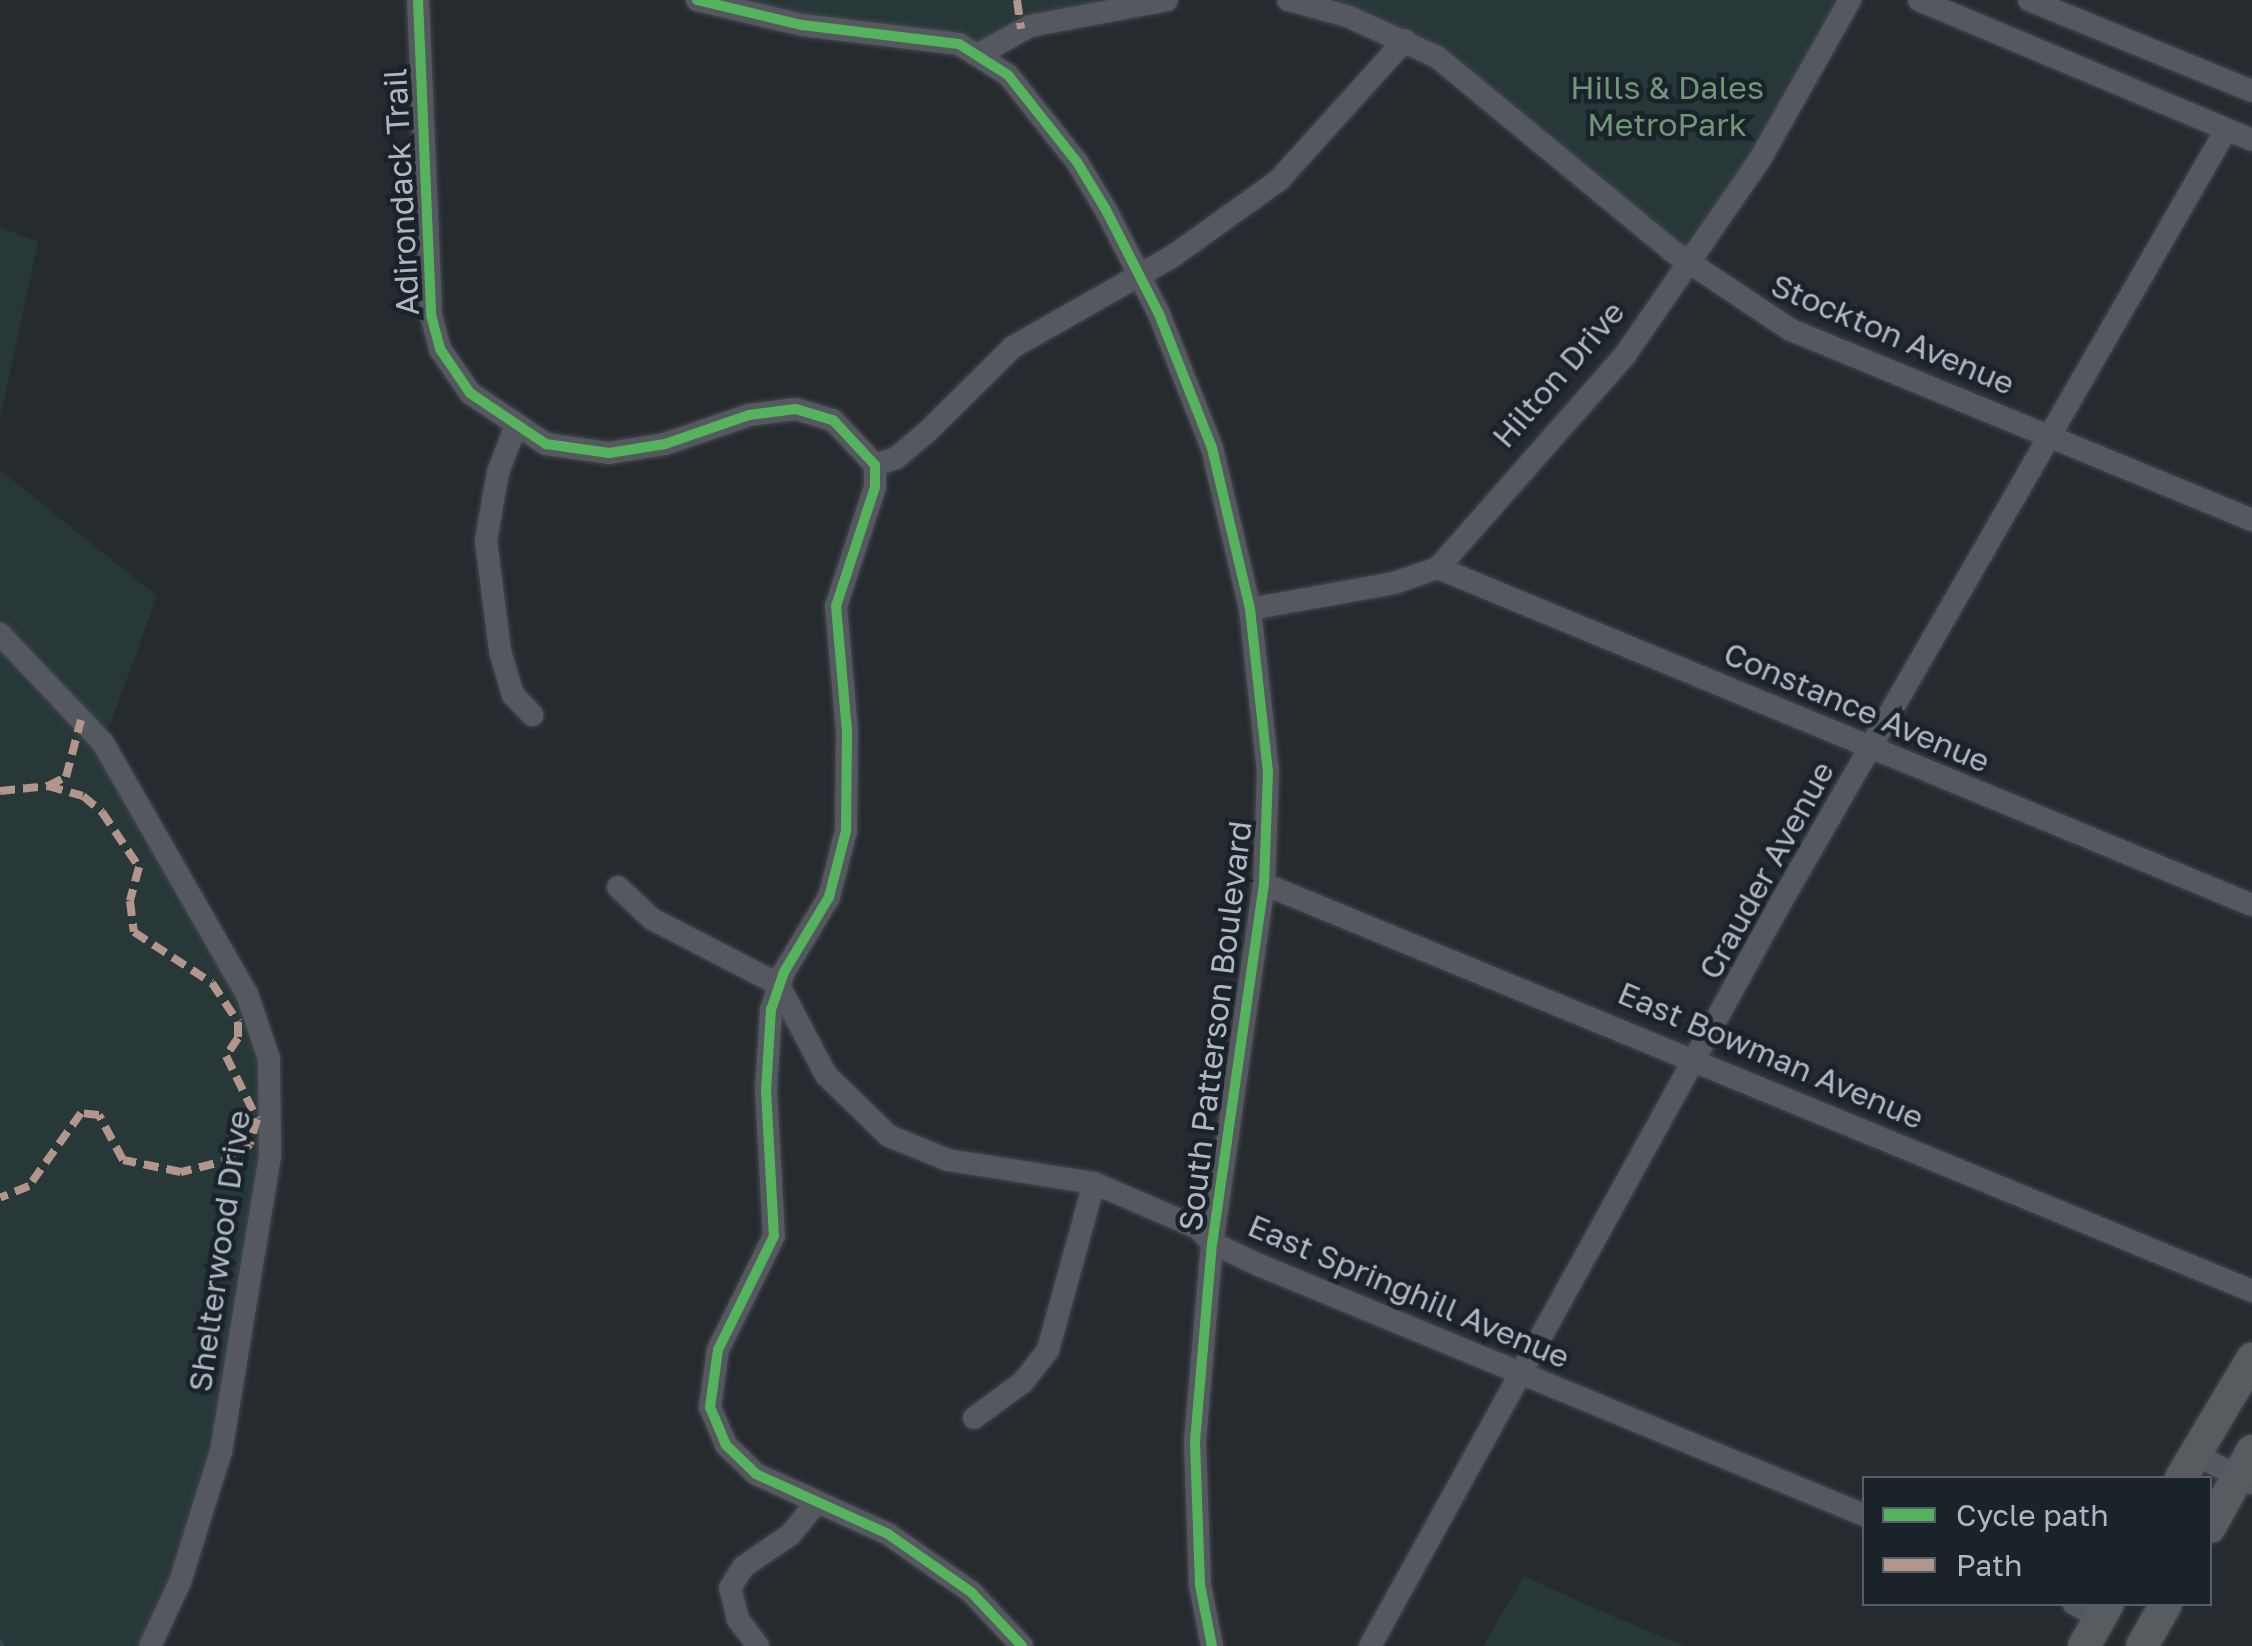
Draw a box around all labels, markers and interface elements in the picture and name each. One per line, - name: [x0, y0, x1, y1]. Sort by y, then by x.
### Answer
- street label: Adirondack Trail: [375, 67, 427, 317]
- park label: Hills & Dales MetroPark: [1570, 69, 1764, 144]
- street label: Stockton Avenue: [1766, 265, 2020, 403]
- street label: Hilton Drive: [1484, 293, 1632, 455]
- street label: Constance Avenue: [1718, 634, 1996, 780]
- street label: Crauder Avenue: [1690, 754, 1842, 986]
- street label: South Patterson Boulevard: [1171, 819, 1259, 1233]
- street label: East Bowman Avenue: [1612, 973, 1930, 1137]
- street label: Shelterwood Drive: [180, 1108, 258, 1394]
- street label: East Springhill Avenue: [1243, 1206, 1575, 1376]
- legend: [1862, 1476, 2212, 1606]
- text: Cycle path: [1956, 1497, 2109, 1533]
- text: Path: [1956, 1547, 2022, 1583]

